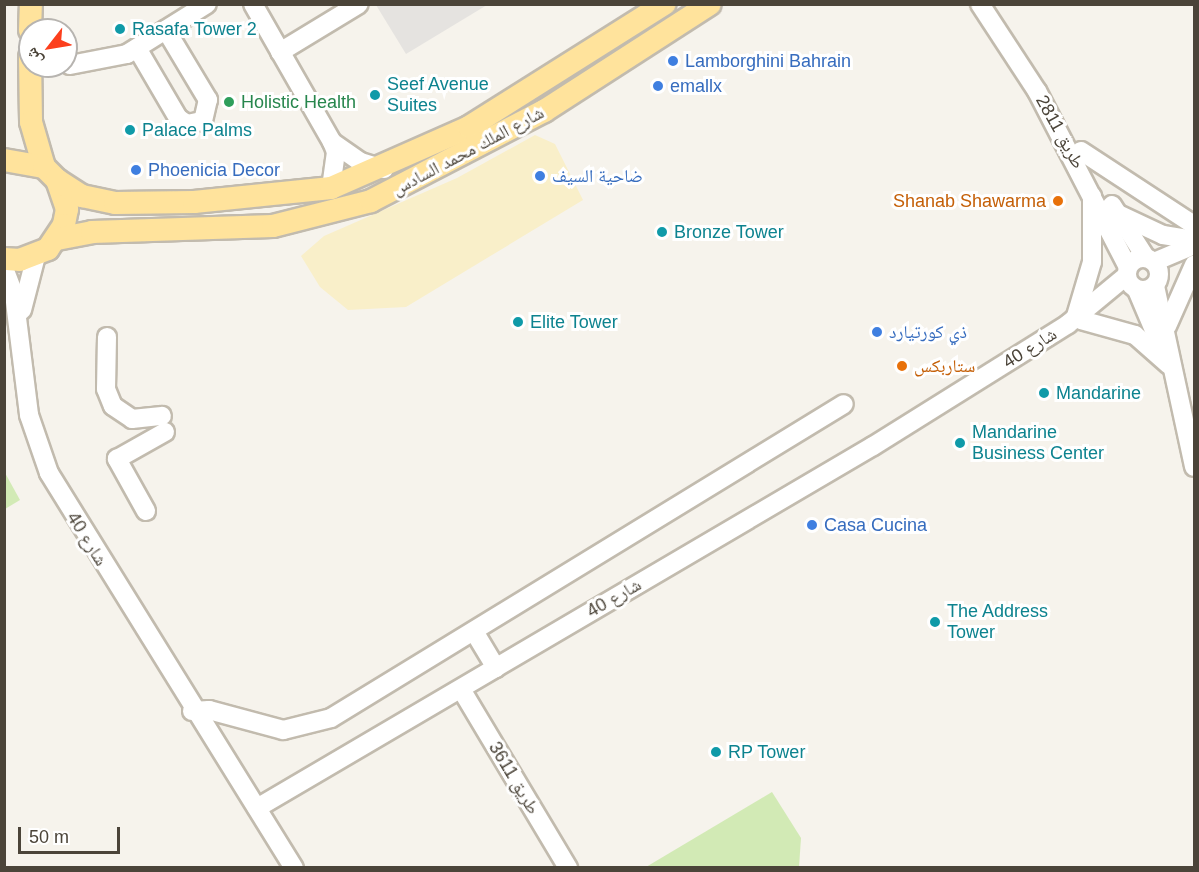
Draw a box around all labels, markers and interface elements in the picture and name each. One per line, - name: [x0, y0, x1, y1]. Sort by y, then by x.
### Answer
- north arrow: [18, 18, 78, 78]
- place label: Rasafa Tower 2: [132, 18, 257, 40]
- marker: Rasafa Tower 2: [113, 22, 127, 36]
- text: ش: [22, 45, 46, 68]
- place label: Lamborghini Bahrain: [685, 50, 851, 72]
- marker: Lamborghini Bahrain: [666, 54, 680, 68]
- place label: Seef Avenue Suites: [387, 74, 490, 116]
- place label: emallx: [670, 75, 722, 97]
- marker: emallx: [651, 79, 665, 93]
- marker: Seef Avenue Suites: [368, 88, 382, 102]
- place label: Holistic Health: [241, 91, 356, 113]
- street label: طريق 2811: [1031, 92, 1089, 172]
- marker: Holistic Health: [222, 95, 236, 109]
- street label: شارع الملك محمد السادس: [388, 102, 548, 200]
- place label: Palace Palms: [142, 119, 252, 141]
- marker: Palace Palms: [123, 123, 137, 137]
- place label: Phoenicia Decor: [148, 159, 280, 181]
- marker: Phoenicia Decor: [129, 163, 143, 177]
- place label: ضاحية السيف: [552, 165, 643, 187]
- marker: ضاحية السيف: [533, 169, 547, 183]
- place label: Shanab Shawarma: [893, 190, 1046, 212]
- marker: Shanab Shawarma: [1051, 194, 1065, 208]
- place label: Bronze Tower: [674, 221, 784, 243]
- marker: Bronze Tower: [655, 225, 669, 239]
- place label: Elite Tower: [530, 311, 618, 333]
- marker: Elite Tower: [511, 315, 525, 329]
- place label: ذي كورتيارد: [889, 321, 967, 343]
- street label: شارع 40: [999, 323, 1061, 373]
- marker: ذي كورتيارد: [870, 325, 884, 339]
- place label: ستاربكس: [914, 355, 975, 377]
- marker: ستاربكس: [895, 359, 909, 373]
- place label: Mandarine: [1056, 382, 1141, 404]
- marker: Mandarine: [1037, 386, 1051, 400]
- place label: Mandarine Business Center: [972, 422, 1104, 464]
- marker: Mandarine Business Center: [953, 436, 967, 450]
- street label: شارع 40: [62, 508, 112, 570]
- place label: Casa Cucina: [824, 514, 927, 536]
- marker: Casa Cucina: [805, 518, 819, 532]
- street label: شارع 40: [583, 574, 645, 622]
- place label: The Address Tower: [947, 601, 1049, 644]
- marker: The Address Tower: [928, 615, 942, 629]
- street label: طريق 3611: [484, 738, 544, 818]
- place label: RP Tower: [728, 741, 806, 763]
- marker: RP Tower: [709, 745, 723, 759]
- scale bar: [21, 815, 123, 853]
- text: 50 m: [29, 827, 69, 847]

